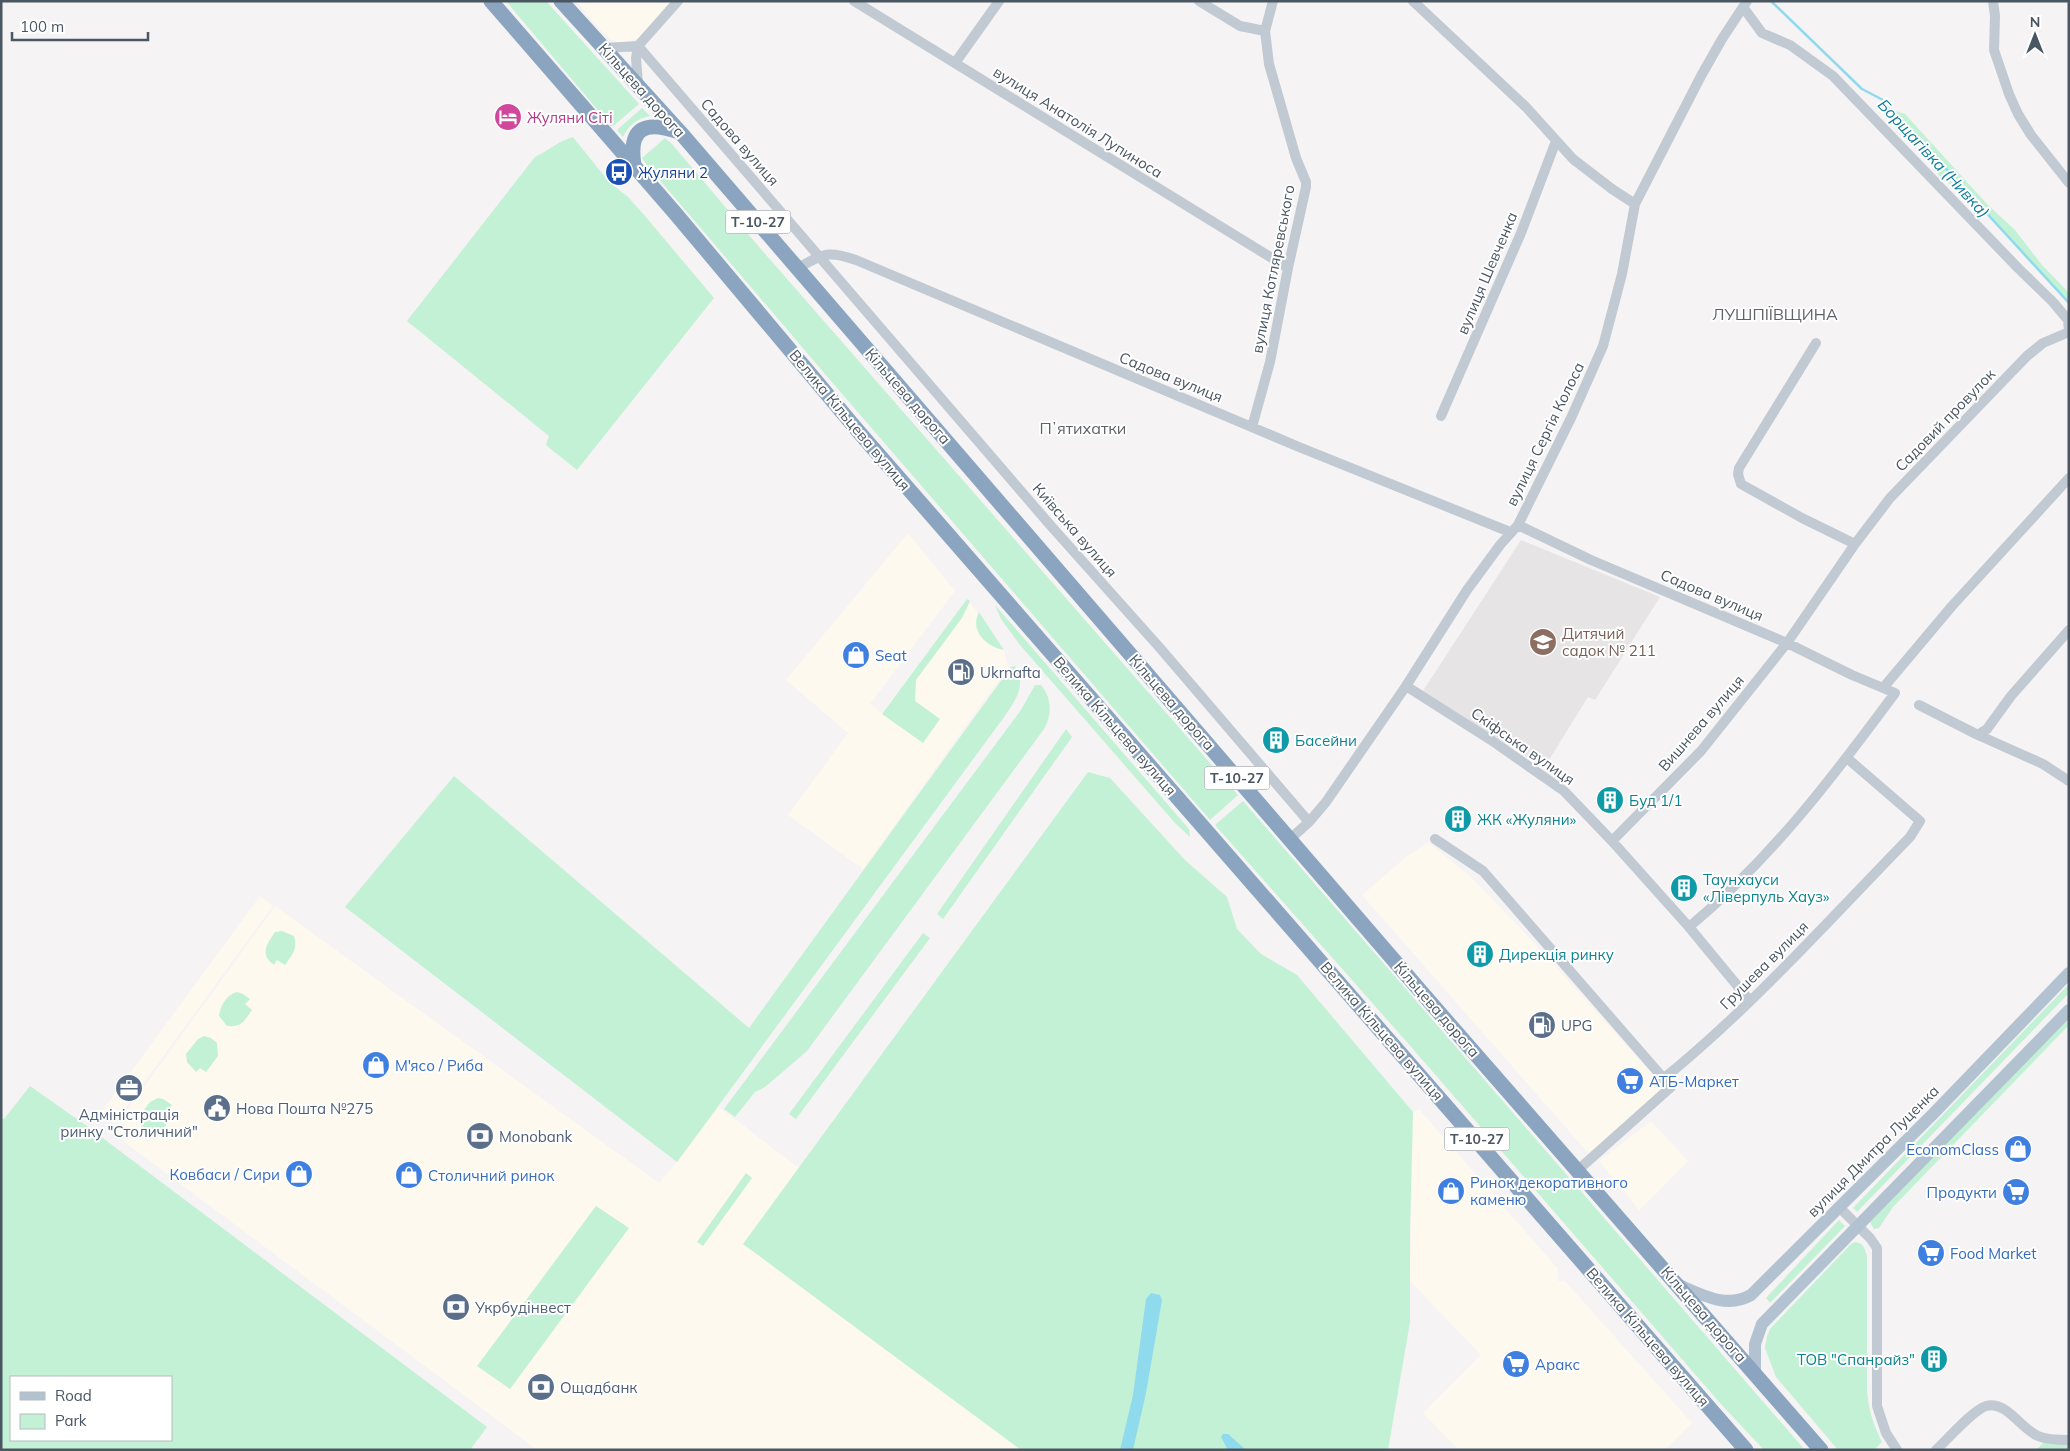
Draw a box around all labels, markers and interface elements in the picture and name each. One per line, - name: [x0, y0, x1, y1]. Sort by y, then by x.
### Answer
- scale bar: [12, 10, 149, 42]
- north arrow: [2010, 10, 2060, 60]
- text: N: [2030, 13, 2040, 31]
- text: 100 m: [20, 17, 64, 36]
- street label: Кільцева дорога: [594, 39, 690, 141]
- street label: вулиця Анатолія Лупиноса: [990, 62, 1166, 182]
- street label: Садова вулиця: [697, 94, 783, 190]
- water label: Борщагівка (Нивка): [1874, 95, 1994, 221]
- hotel icon: Жуляни Сіті: [493, 102, 523, 132]
- place label: Жуляни Сіті: [527, 108, 613, 127]
- bus stop icon: Жуляни 2: [604, 157, 634, 187]
- place label: Жуляни 2: [638, 163, 708, 182]
- street label: вулиця Котляревського: [1247, 183, 1299, 355]
- street label: вулиця Шевченка: [1453, 209, 1521, 337]
- road number: Т-10-27: [726, 210, 790, 233]
- district label: ЛУШПІЇВЩИНА: [1712, 304, 1838, 324]
- street label: Кільцева дорога: [861, 344, 955, 448]
- street label: Велика Кільцева вулиця: [785, 346, 915, 494]
- street label: Садова вулиця: [1117, 348, 1225, 406]
- street label: вулиця Сергія Колоса: [1502, 359, 1588, 509]
- street label: Садовий провулок: [1891, 364, 2000, 475]
- district label: Пʼятихатки: [1040, 418, 1126, 438]
- street label: Київська вулиця: [1029, 479, 1121, 581]
- street label: Садова вулиця: [1658, 565, 1766, 625]
- place label: Дитячий садок № 211: [1562, 624, 1656, 660]
- school or university icon: Дитячий садок № 211: [1528, 627, 1558, 657]
- shop icon: Seat: [841, 640, 871, 670]
- place label: Seat: [875, 646, 907, 665]
- street label: Кільцева дорога: [1125, 650, 1219, 754]
- street label: Велика Кільцева вулиця: [1049, 653, 1181, 799]
- fuel station icon: Ukrnafta: [946, 657, 976, 687]
- place label: Ukrnafta: [980, 663, 1041, 682]
- street label: Вишнева вулиця: [1654, 671, 1748, 775]
- street label: Скіфська вулиця: [1467, 703, 1579, 789]
- building icon: Басейни: [1261, 725, 1291, 755]
- place label: Басейни: [1295, 731, 1357, 750]
- road number: Т-10-27: [1204, 766, 1270, 790]
- building icon: Буд 1/1: [1595, 785, 1625, 815]
- place label: Буд 1/1: [1629, 791, 1682, 810]
- building icon: ЖК «Жуляни»: [1443, 804, 1473, 834]
- place label: ЖК «Жуляни»: [1477, 810, 1577, 829]
- place label: Таунхауси «Ліверпуль Хауз»: [1703, 870, 1830, 906]
- building icon: Таунхауси «Ліверпуль Хауз»: [1669, 873, 1699, 903]
- street label: Грушева вулиця: [1716, 917, 1812, 1013]
- building icon: Дирекція ринку: [1465, 939, 1495, 969]
- place label: Дирекція ринку: [1499, 945, 1614, 964]
- street label: Кільцева дорога: [1390, 957, 1484, 1061]
- street label: Велика Кільцева вулиця: [1316, 958, 1448, 1104]
- fuel station icon: UPG: [1527, 1010, 1557, 1040]
- place label: UPG: [1561, 1016, 1593, 1035]
- shop icon: М'ясо / Риба: [361, 1050, 391, 1080]
- place label: М'ясо / Риба: [395, 1056, 483, 1075]
- supermarket icon: АТБ-Маркет: [1615, 1066, 1645, 1096]
- place label: АТБ-Маркет: [1649, 1072, 1739, 1091]
- office icon: Адміністрація ринку "Столичний": [114, 1073, 144, 1103]
- street label: вулиця Дмитра Луценка: [1803, 1081, 1943, 1221]
- public building icon: Нова Пошта №275: [202, 1093, 232, 1123]
- place label: Нова Пошта №275: [236, 1099, 373, 1118]
- place label: Адміністрація ринку "Столичний": [60, 1105, 198, 1141]
- bank icon: Monobank: [465, 1121, 495, 1151]
- place label: Monobank: [499, 1127, 573, 1146]
- road number: Т-10-27: [1444, 1128, 1510, 1150]
- shop icon: EconomClass: [2003, 1134, 2033, 1164]
- place label: EconomClass: [1906, 1140, 1999, 1159]
- shop icon: Ковбаси / Сири: [284, 1159, 314, 1189]
- shop icon: Столичний ринок: [394, 1160, 424, 1190]
- place label: Ковбаси / Сири: [169, 1165, 280, 1184]
- place label: Столичний ринок: [428, 1166, 555, 1185]
- place label: Ринок декоративного каменю: [1470, 1173, 1628, 1209]
- shop icon: Ринок декоративного каменю: [1436, 1176, 1466, 1206]
- supermarket icon: Продукти: [2001, 1177, 2031, 1207]
- place label: Продукти: [1927, 1183, 1997, 1202]
- supermarket icon: Food Market: [1916, 1238, 1946, 1268]
- place label: Food Market: [1950, 1244, 2036, 1263]
- street label: Кільцева дорога: [1657, 1262, 1751, 1366]
- street label: Велика Кільцева вулиця: [1582, 1264, 1714, 1410]
- bank icon: Укрбудінвест: [441, 1292, 471, 1322]
- place label: Укрбудінвест: [474, 1298, 571, 1317]
- building icon: ТОВ "Спанрайз": [1919, 1344, 1949, 1374]
- supermarket icon: Аракс: [1501, 1349, 1531, 1379]
- place label: ТОВ "Спанрайз": [1797, 1350, 1915, 1369]
- place label: Аракс: [1535, 1355, 1580, 1374]
- bank icon: Ощадбанк: [526, 1372, 556, 1402]
- legend: [10, 1376, 172, 1441]
- place label: Ощадбанк: [560, 1378, 638, 1397]
- text: Road: [55, 1386, 92, 1405]
- text: Park: [55, 1411, 87, 1430]

